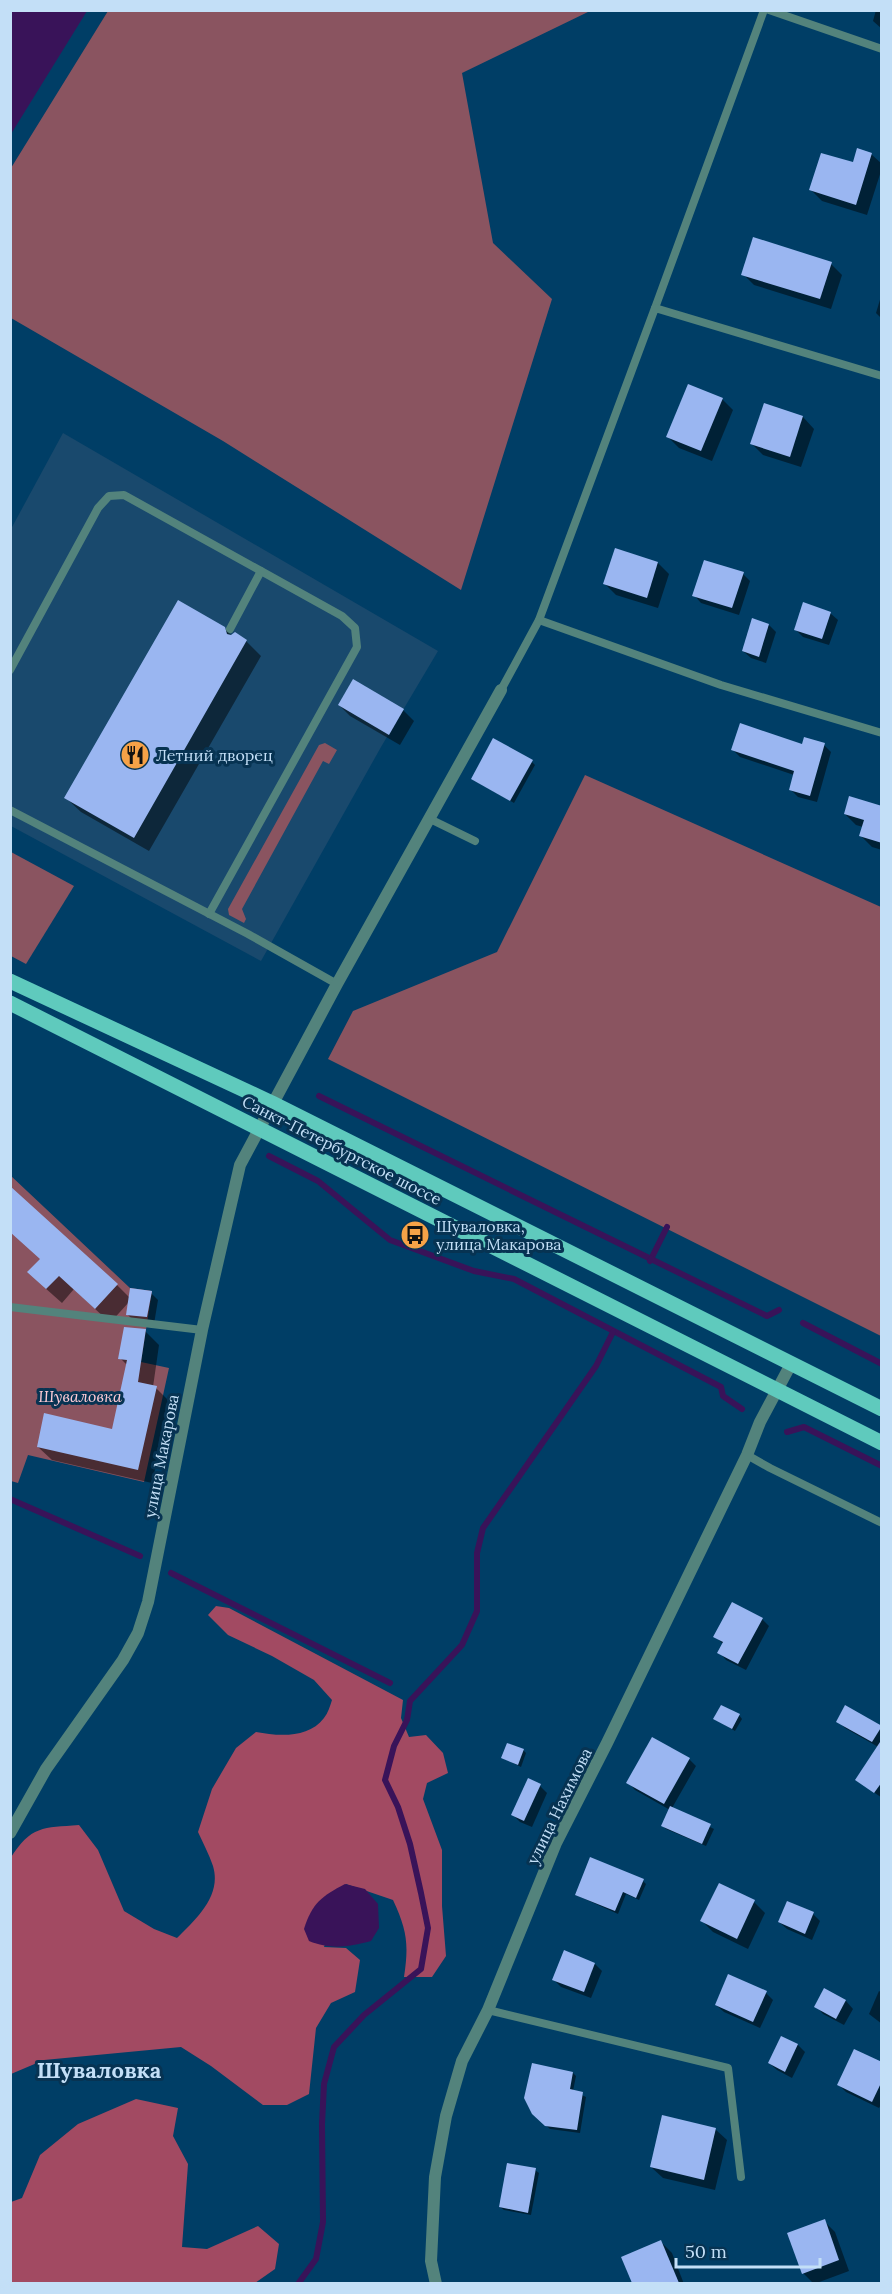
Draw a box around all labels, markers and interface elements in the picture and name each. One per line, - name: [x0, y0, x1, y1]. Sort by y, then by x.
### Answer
- restaurant icon: Летний дворец: [119, 739, 151, 771]
- place label: Летний дворец: [156, 745, 273, 765]
- street label: Санкт-Петербургское шоссе: [239, 1091, 445, 1209]
- place label: Шуваловка, улица Макарова: [436, 1216, 562, 1254]
- bus stop icon: Шуваловка, улица Макарова: [399, 1219, 431, 1251]
- park label: Шуваловка: [38, 1386, 122, 1406]
- street label: улица Макарова: [139, 1392, 183, 1520]
- street label: улица Нахимова: [522, 1744, 596, 1868]
- district label: Шуваловка: [37, 2056, 162, 2084]
- scale bar: [676, 2231, 820, 2269]
- text: 50 m: [685, 2240, 727, 2263]

